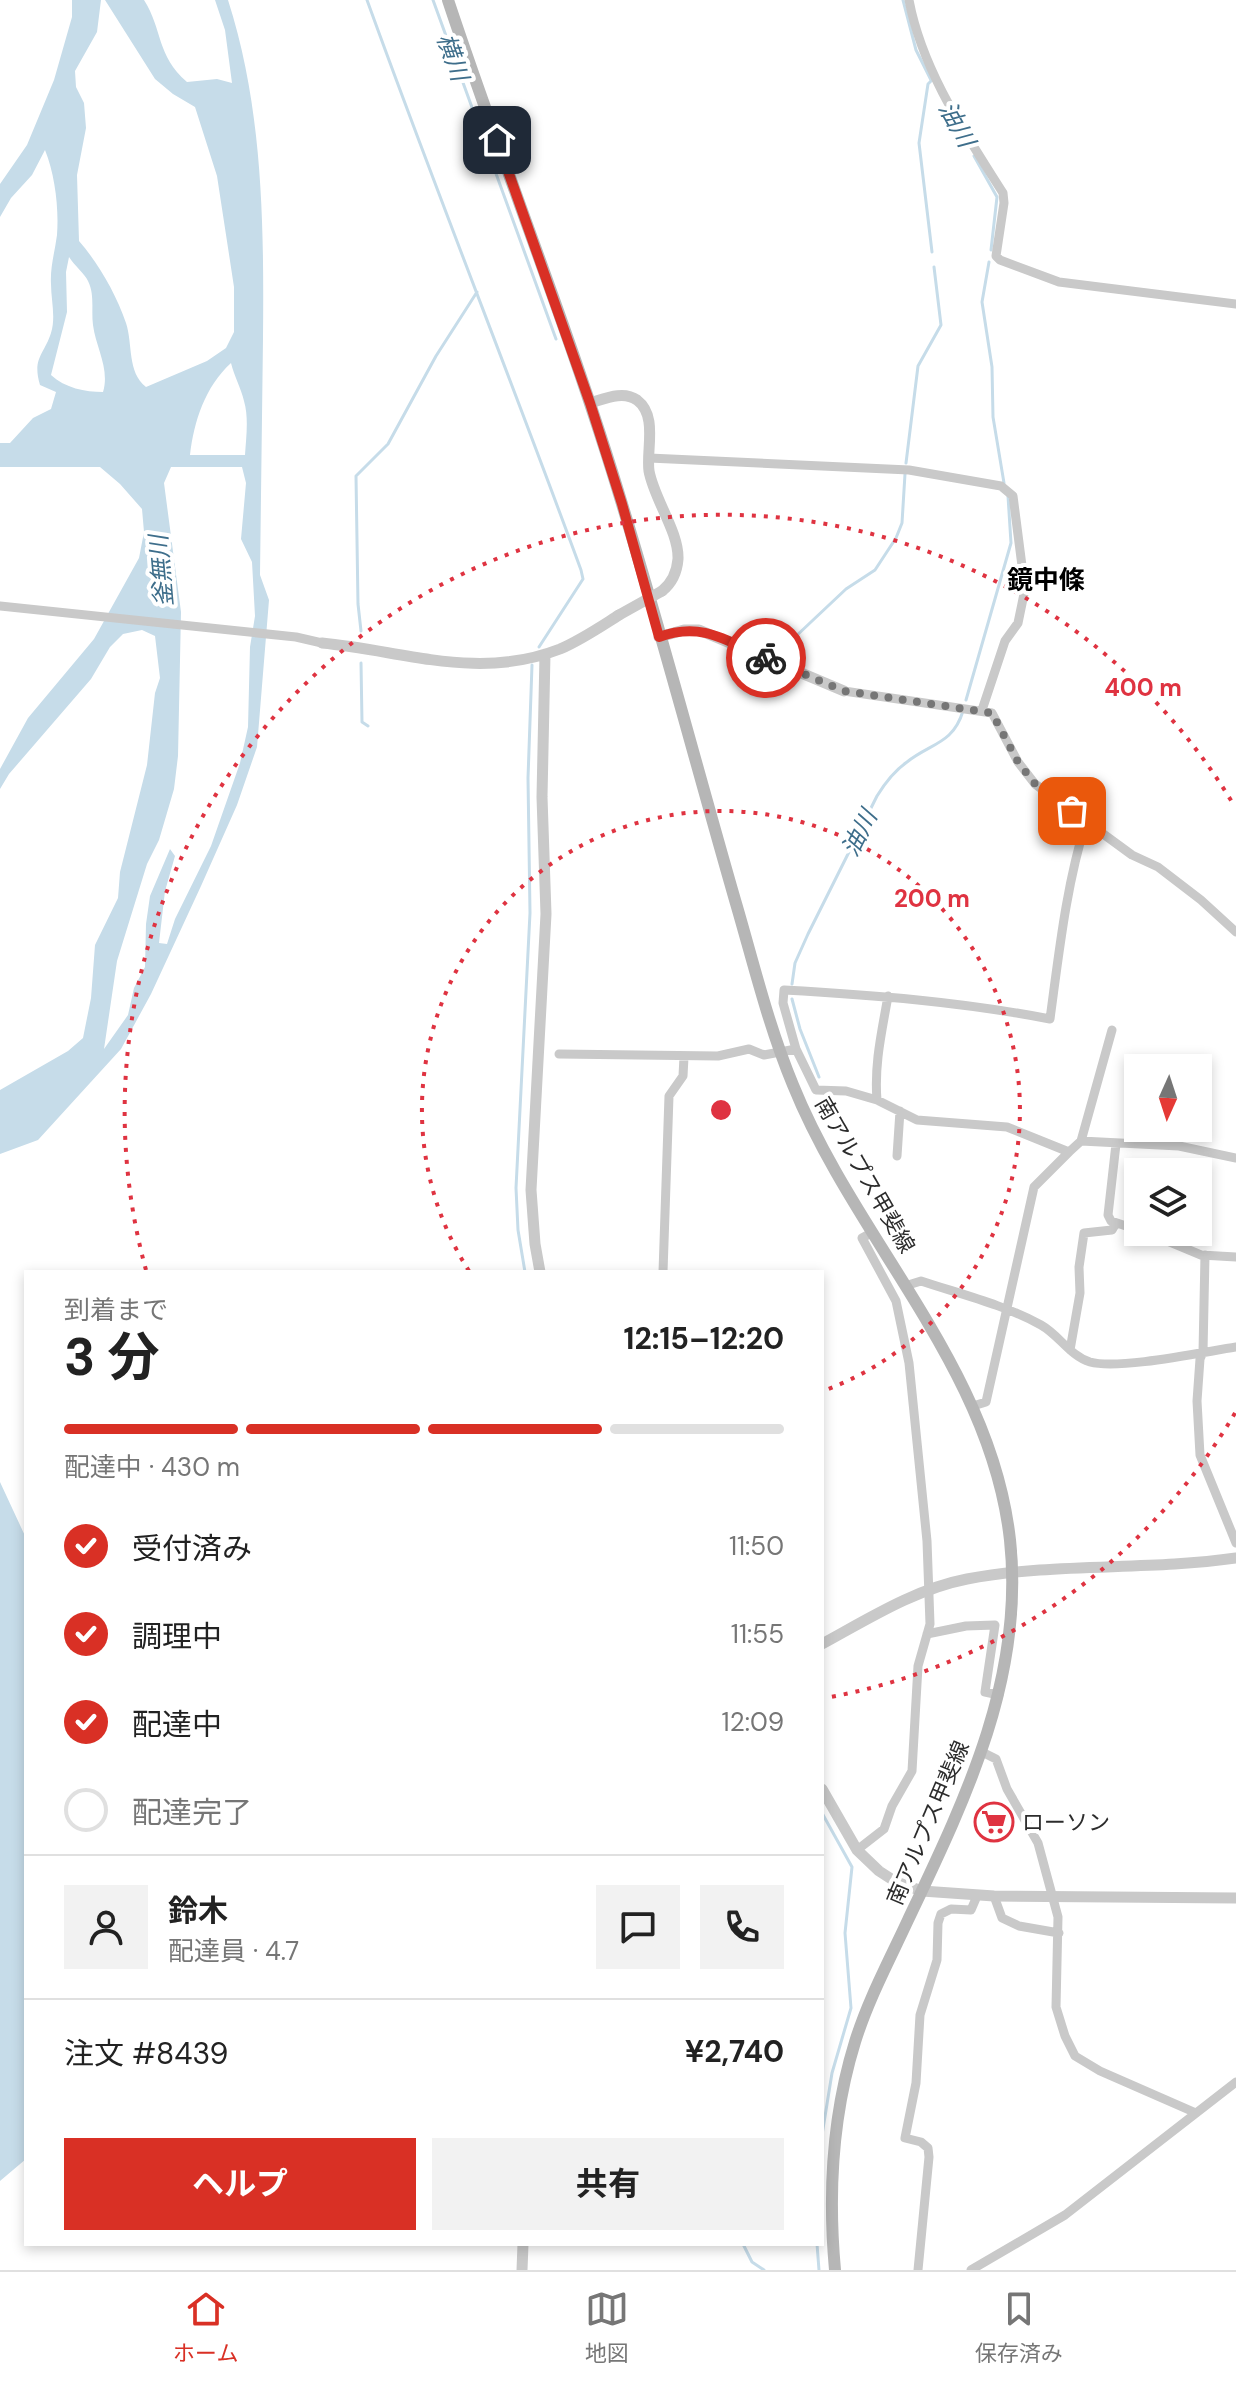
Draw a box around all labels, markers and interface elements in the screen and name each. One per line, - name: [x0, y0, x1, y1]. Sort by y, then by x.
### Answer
- water label: 横川: [430, 29, 477, 88]
- water label: 油川: [932, 95, 984, 155]
- pin: [463, 106, 531, 174]
- icon: home: [475, 118, 519, 162]
- water label: 釜無川: [142, 531, 180, 608]
- district label: 鏡中條: [1007, 563, 1085, 597]
- courier: [726, 618, 806, 698]
- icon: bike: [744, 636, 788, 680]
- text: 400 m: [1104, 672, 1182, 703]
- pin: [1038, 777, 1106, 845]
- icon: bag: [1050, 789, 1094, 833]
- water label: 油川: [834, 802, 885, 861]
- text: 200 m: [894, 883, 970, 914]
- north arrow: [1124, 1054, 1212, 1142]
- map controls: [1124, 1054, 1212, 1246]
- street label: 南アルプス甲斐線: [808, 1092, 922, 1258]
- centre of rings: [707, 1096, 735, 1124]
- button: layers: [1124, 1158, 1212, 1246]
- text: 到着まで: [64, 1293, 168, 1327]
- text: 12:15–12:20: [624, 1319, 784, 1358]
- text: 3 分: [64, 1323, 160, 1391]
- text: 配達中 · 430 m: [64, 1450, 240, 1484]
- icon: check: [64, 1524, 108, 1568]
- text: 受付済み: [132, 1529, 252, 1568]
- text: 11:50: [729, 1529, 784, 1563]
- icon: check: [64, 1612, 108, 1656]
- text: 調理中: [132, 1617, 222, 1656]
- text: 11:55: [731, 1617, 784, 1651]
- icon: check: [64, 1700, 108, 1744]
- text: 配達中: [132, 1705, 222, 1744]
- text: 12:09: [722, 1705, 784, 1739]
- street label: 南アルプス甲斐線: [880, 1736, 976, 1910]
- text: 配達完了: [132, 1793, 252, 1832]
- supermarket icon: ローソン: [973, 1801, 1015, 1843]
- place label: ローソン: [1022, 1808, 1110, 1837]
- button: person: [64, 1885, 148, 1969]
- button: chat: [596, 1885, 680, 1969]
- button: phone: [700, 1885, 784, 1969]
- text: 鈴木: [168, 1891, 228, 1930]
- text: 配達員 · 4.7: [168, 1934, 299, 1968]
- text: ¥2,740: [685, 2032, 784, 2071]
- text: 注文 #8439: [64, 2034, 228, 2073]
- button: ヘルプ: [64, 2138, 416, 2230]
- button: 共有: [432, 2138, 784, 2230]
- tab: ホーム: [173, 2287, 238, 2368]
- tab: 地図: [585, 2287, 629, 2368]
- tab: 保存済み: [975, 2287, 1063, 2368]

